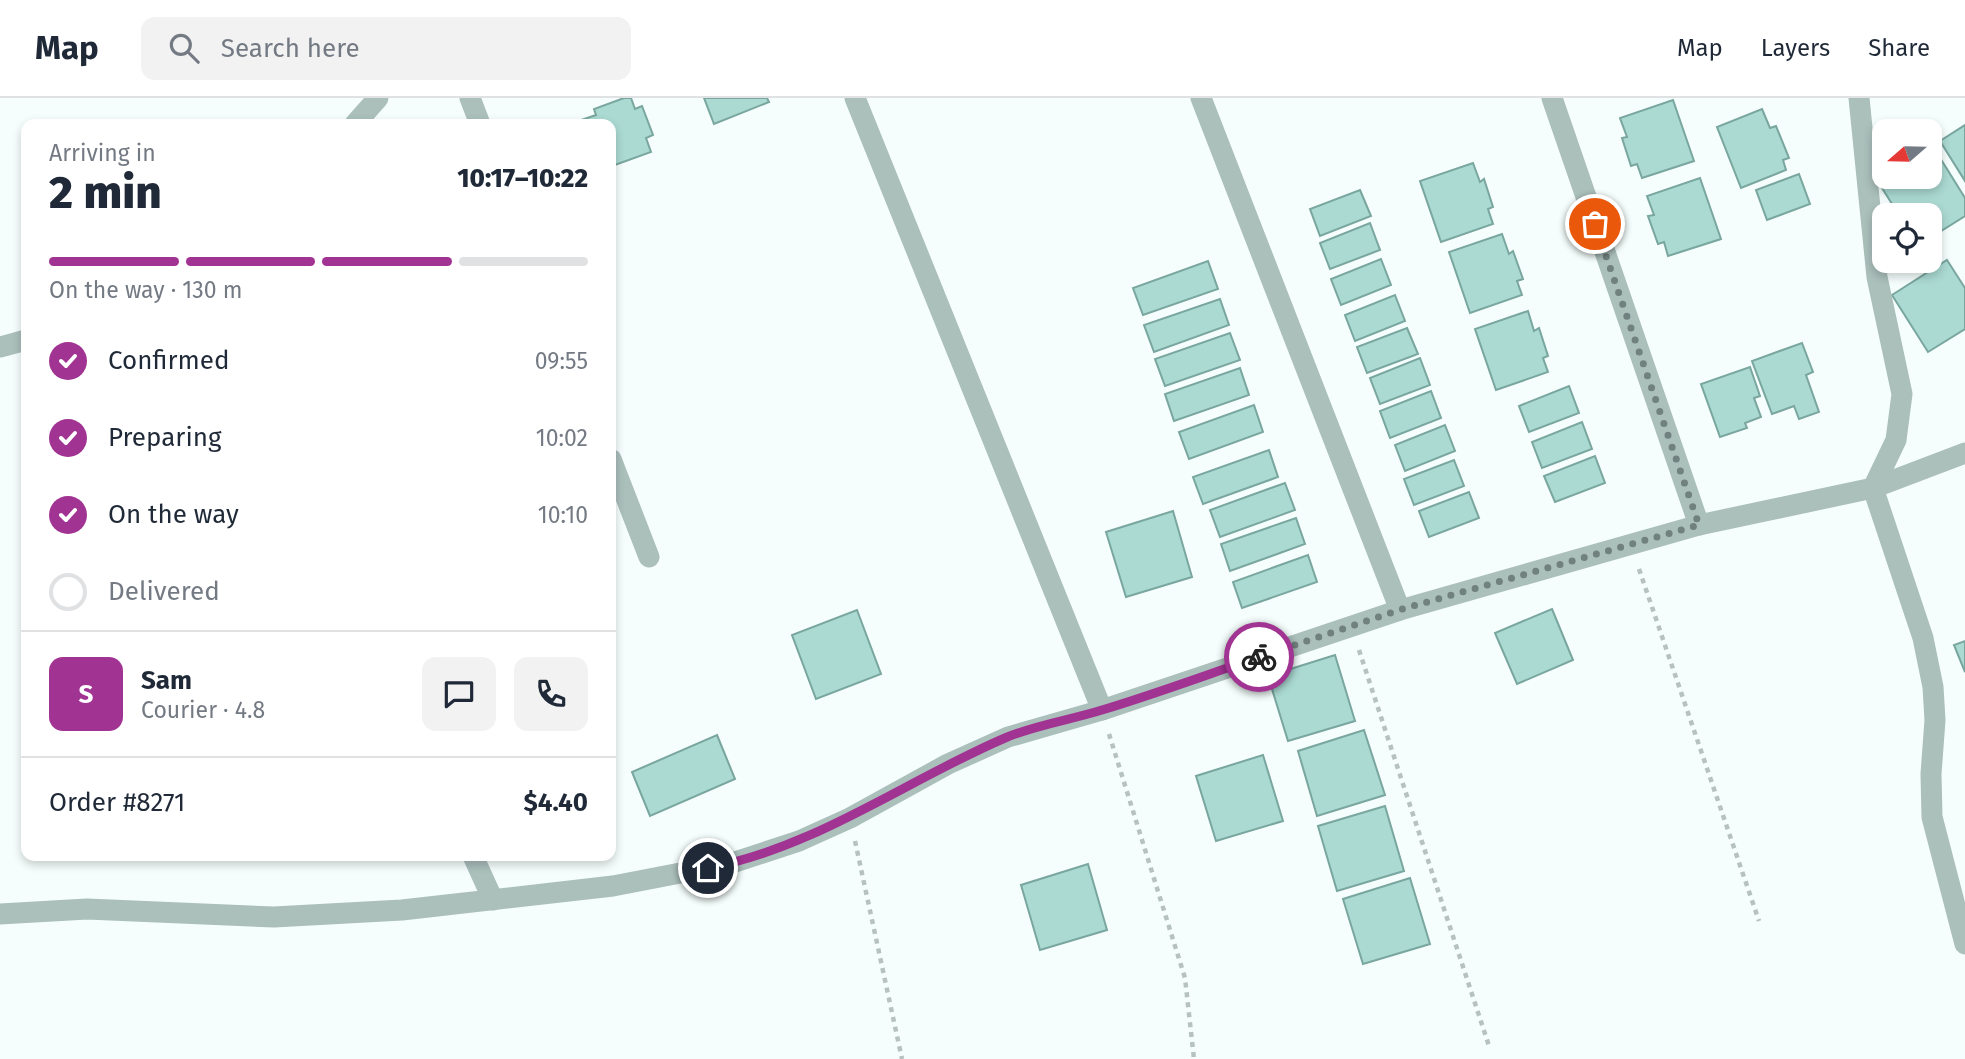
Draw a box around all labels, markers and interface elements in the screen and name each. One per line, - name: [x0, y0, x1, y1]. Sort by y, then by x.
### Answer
- search box: [141, 17, 631, 80]
- text: Map: [35, 28, 99, 68]
- icon: search: [165, 29, 203, 67]
- text: Search here: [221, 33, 360, 64]
- text: Map: [1677, 34, 1723, 62]
- text: Layers: [1761, 34, 1830, 62]
- text: Share: [1868, 34, 1930, 62]
- north arrow: [1872, 119, 1942, 189]
- map controls: [1872, 119, 1942, 273]
- text: Arriving in: [49, 139, 156, 167]
- text: 10:17–10:22: [457, 163, 588, 194]
- text: 2 min: [49, 165, 162, 220]
- pin: [1565, 194, 1625, 254]
- button: locate: [1872, 203, 1942, 273]
- icon: bag: [1576, 205, 1614, 243]
- text: On the way · 130 m: [49, 276, 242, 304]
- icon: check: [49, 342, 87, 380]
- text: Confirmed: [108, 345, 229, 376]
- text: 09:55: [535, 347, 588, 375]
- icon: check: [49, 419, 87, 457]
- text: Preparing: [108, 422, 221, 453]
- text: 10:02: [536, 424, 588, 452]
- icon: check: [49, 496, 87, 534]
- text: On the way: [108, 499, 239, 530]
- text: 10:10: [538, 501, 588, 529]
- text: Delivered: [108, 576, 220, 607]
- courier: [1224, 622, 1294, 692]
- icon: bike: [1240, 638, 1278, 676]
- button: chat: [422, 657, 496, 731]
- button: phone: [514, 657, 588, 731]
- text: Sam: [141, 665, 192, 696]
- text: S: [79, 679, 93, 710]
- text: Courier · 4.8: [141, 696, 265, 724]
- text: Order #8271: [49, 787, 185, 818]
- text: $4.40: [523, 787, 588, 818]
- pin: [678, 838, 738, 898]
- icon: home: [689, 849, 727, 887]

